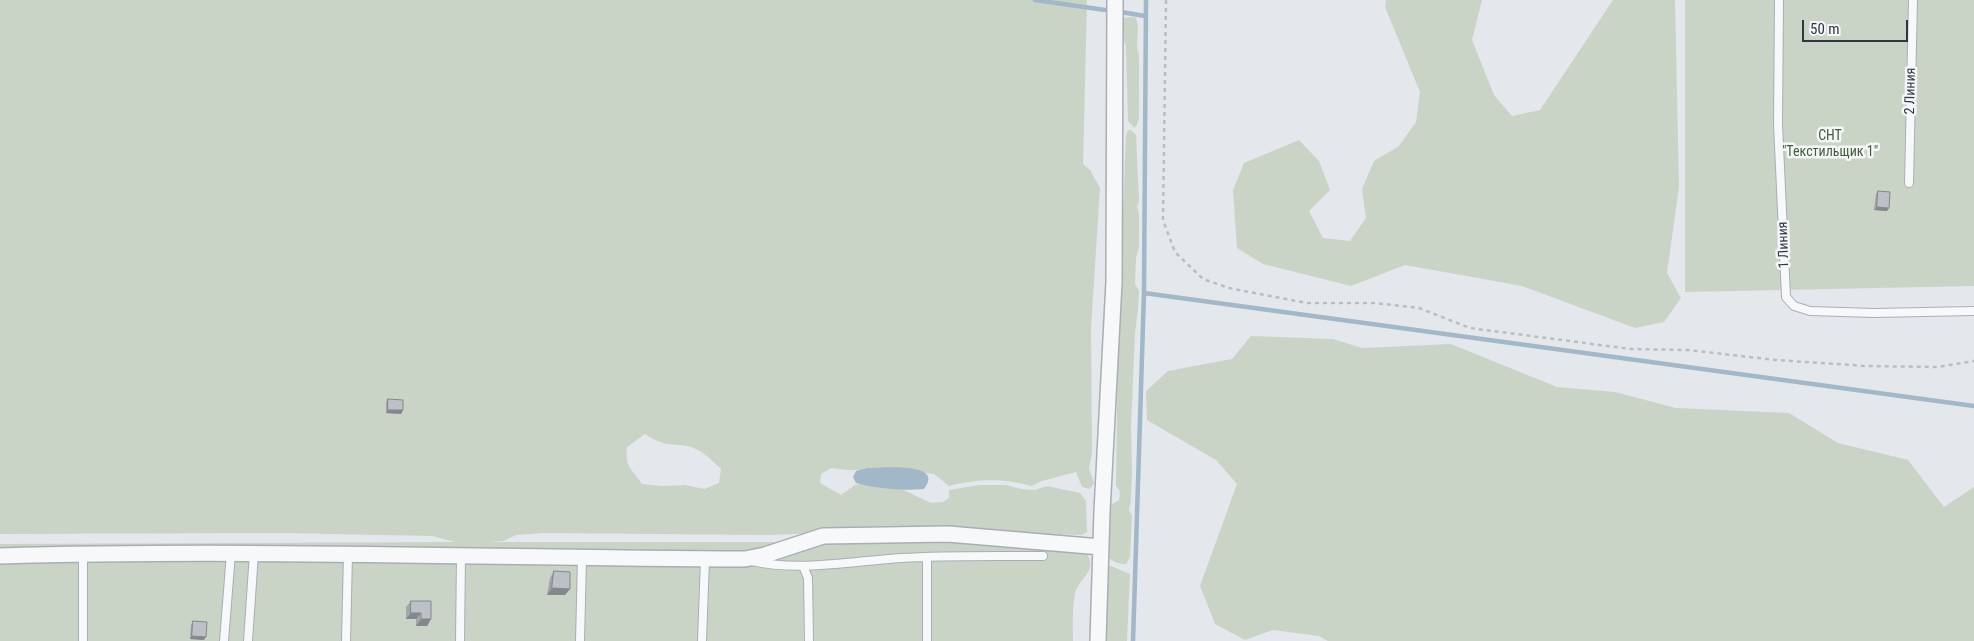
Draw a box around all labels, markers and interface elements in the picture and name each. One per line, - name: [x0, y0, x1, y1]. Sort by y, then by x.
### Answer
- scale bar: [1804, 10, 1910, 42]
- text: 50 m: [1810, 20, 1840, 38]
- street label: 2 Линия: [1902, 67, 1920, 115]
- park label: СНТ "Текстильщик 1": [1782, 128, 1878, 160]
- street label: 1 Линия: [1775, 221, 1793, 269]

